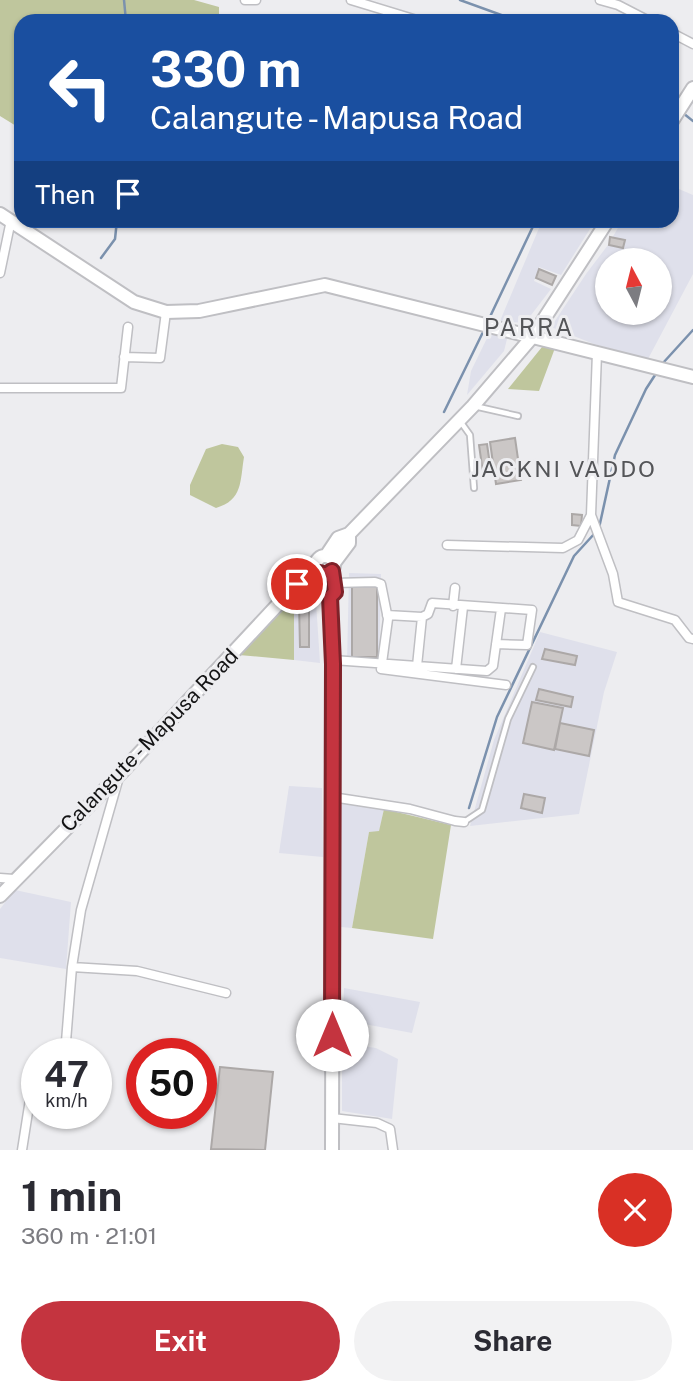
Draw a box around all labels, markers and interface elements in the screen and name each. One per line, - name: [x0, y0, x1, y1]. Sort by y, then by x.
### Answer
- text: 330 m: [150, 40, 301, 98]
- icon: left: [35, 42, 126, 133]
- text: Calangute - Mapusa Road: [150, 99, 523, 136]
- icon: arrive: [109, 175, 147, 213]
- text: Then: [35, 179, 95, 210]
- north arrow: [595, 248, 672, 326]
- map controls: [595, 248, 672, 325]
- district label: PARRA: [484, 313, 574, 341]
- district label: JACKNI VADDO: [471, 455, 657, 482]
- pin: [267, 554, 327, 614]
- icon: arrive: [278, 565, 316, 603]
- street label: Calangute - Mapusa Road: [55, 643, 243, 837]
- position arrow: [295, 998, 369, 1072]
- speed limit sign: 50: [126, 1038, 217, 1129]
- text: 47: [44, 1054, 89, 1095]
- text: km/h: [45, 1090, 88, 1111]
- text: 1 min: [21, 1171, 122, 1220]
- button: close: [598, 1173, 672, 1247]
- text: 360 m · 21:01: [21, 1222, 157, 1249]
- button: Exit: [21, 1301, 340, 1381]
- button: Share: [354, 1301, 672, 1381]

